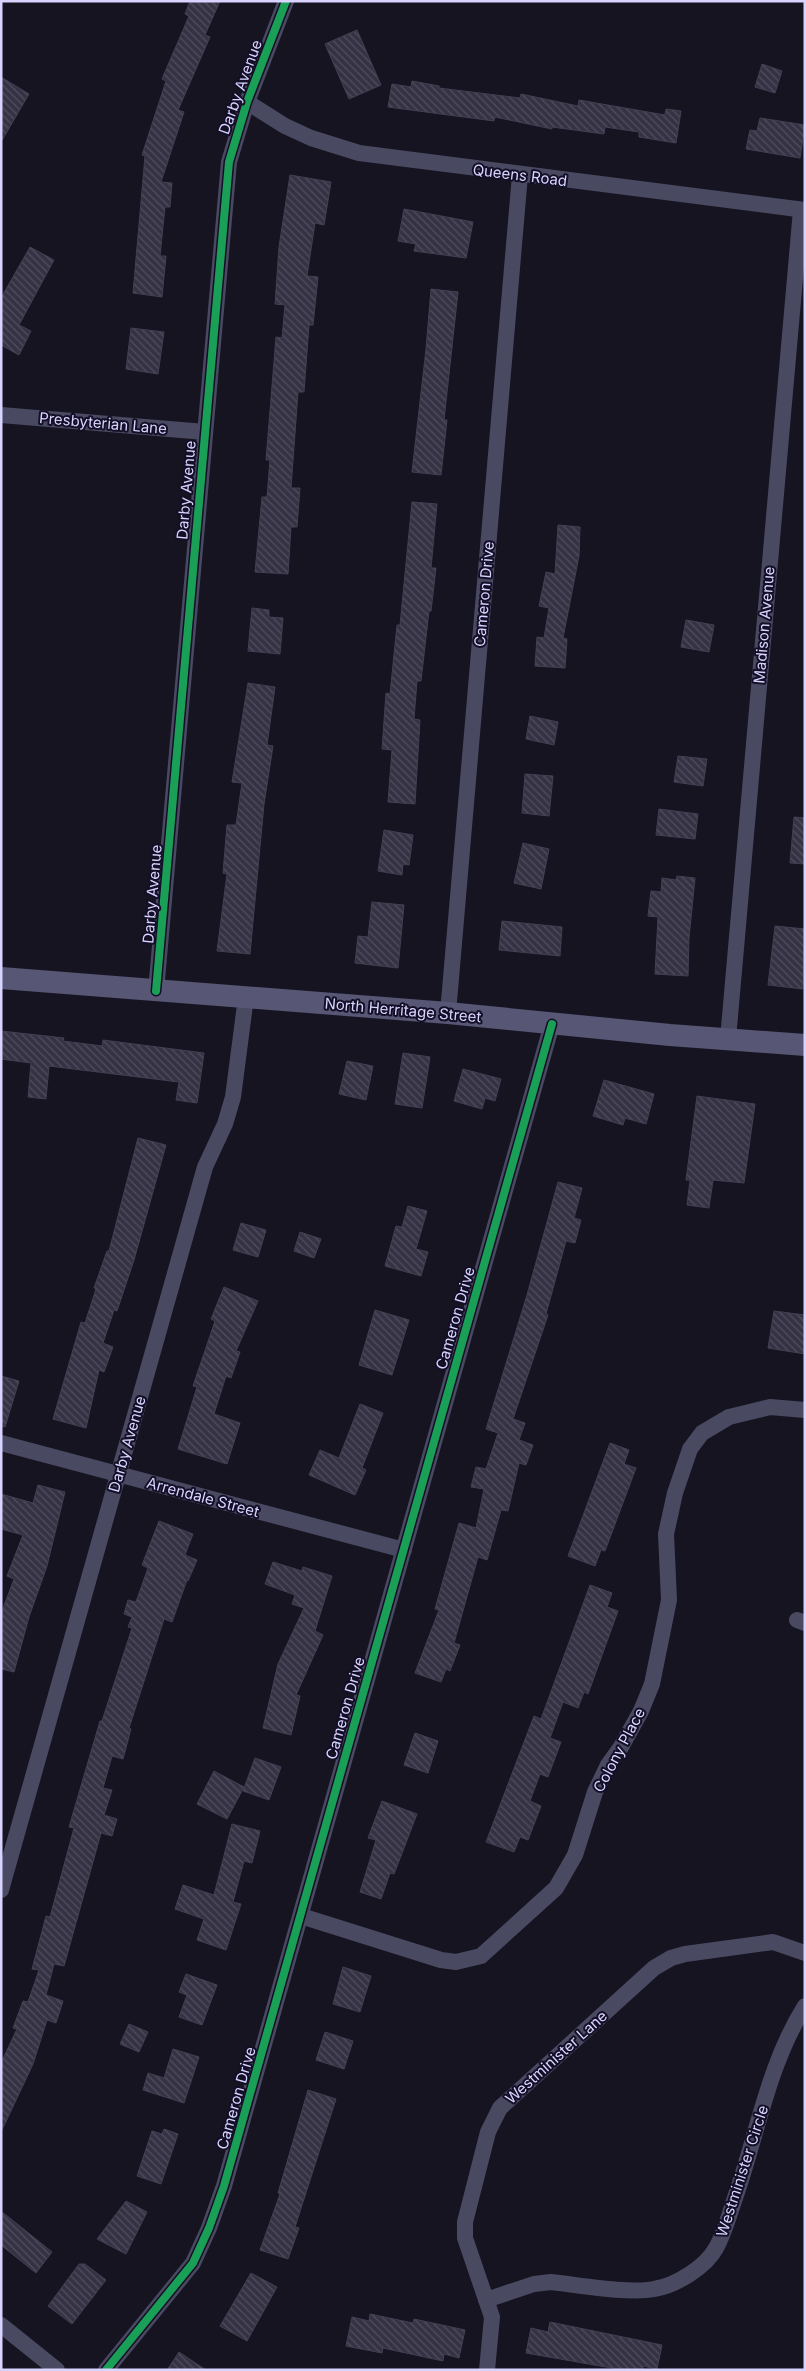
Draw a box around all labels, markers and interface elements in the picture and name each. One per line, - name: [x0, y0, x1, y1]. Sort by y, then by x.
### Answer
- street label: Darby Avenue: [214, 37, 266, 137]
- street label: Queens Road: [472, 160, 568, 190]
- street label: Presbyterian Lane: [38, 408, 168, 438]
- street label: Darby Avenue: [172, 440, 200, 540]
- street label: Cameron Drive: [470, 540, 498, 648]
- street label: Madison Avenue: [749, 566, 779, 684]
- street label: Darby Avenue: [138, 844, 166, 944]
- street label: North Herritage Street: [324, 994, 482, 1026]
- street label: Cameron Drive: [431, 1264, 479, 1372]
- street label: Darby Avenue: [104, 1394, 150, 1494]
- street label: Arrendale Street: [145, 1473, 261, 1521]
- street label: Cameron Drive: [321, 1654, 369, 1762]
- street label: Colony Place: [589, 1705, 649, 1795]
- street label: Westminister Lane: [501, 2006, 611, 2108]
- street label: Cameron Drive: [212, 2044, 260, 2152]
- street label: Westminister Circle: [712, 2103, 772, 2239]

